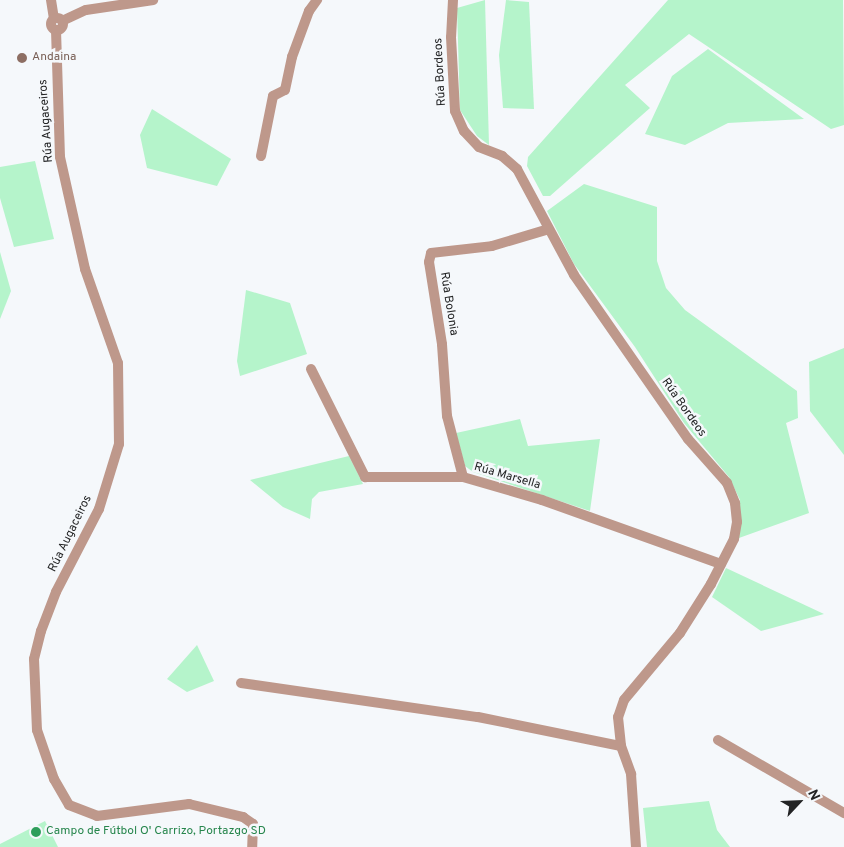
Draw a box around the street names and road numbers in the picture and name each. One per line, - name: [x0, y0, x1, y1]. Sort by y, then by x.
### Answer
- street label: Rúa Bordeos: [432, 38, 450, 106]
- street label: Rúa Augaceiros: [37, 79, 57, 163]
- street label: Rúa Bolonia: [436, 271, 460, 337]
- street label: Rúa Bordeos: [658, 376, 708, 440]
- street label: Rúa Marsella: [472, 461, 542, 493]
- street label: Rúa Augaceiros: [46, 493, 96, 575]

